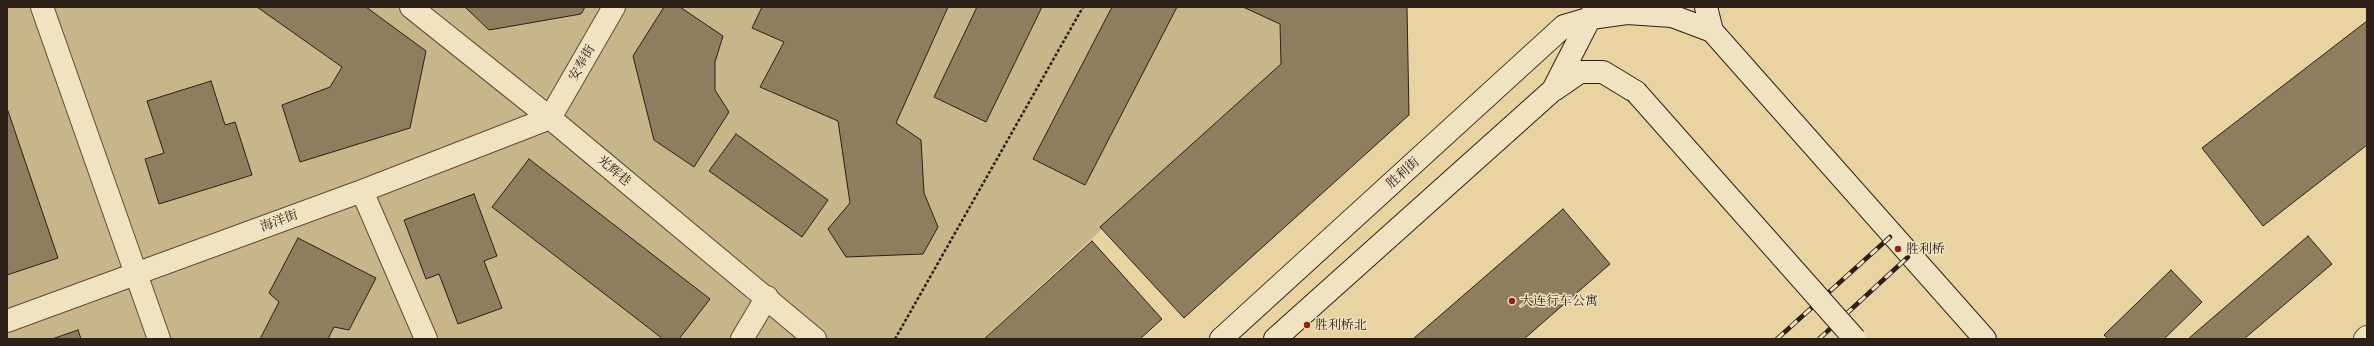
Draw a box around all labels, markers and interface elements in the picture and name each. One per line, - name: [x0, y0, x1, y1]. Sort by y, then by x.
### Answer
- street label: 安奉街: [565, 42, 599, 84]
- street label: 光辉巷: [594, 152, 634, 190]
- street label: 胜利街: [1383, 154, 1423, 192]
- street label: 海洋街: [258, 207, 300, 235]
- place label: 胜利桥: [1906, 241, 1945, 257]
- marker: 胜利桥: [1893, 244, 1903, 254]
- place label: 大连行车公寓: [1520, 293, 1598, 309]
- marker: 大连行车公寓: [1507, 296, 1517, 306]
- place label: 胜利桥北: [1315, 317, 1367, 333]
- marker: 胜利桥北: [1302, 320, 1312, 330]

